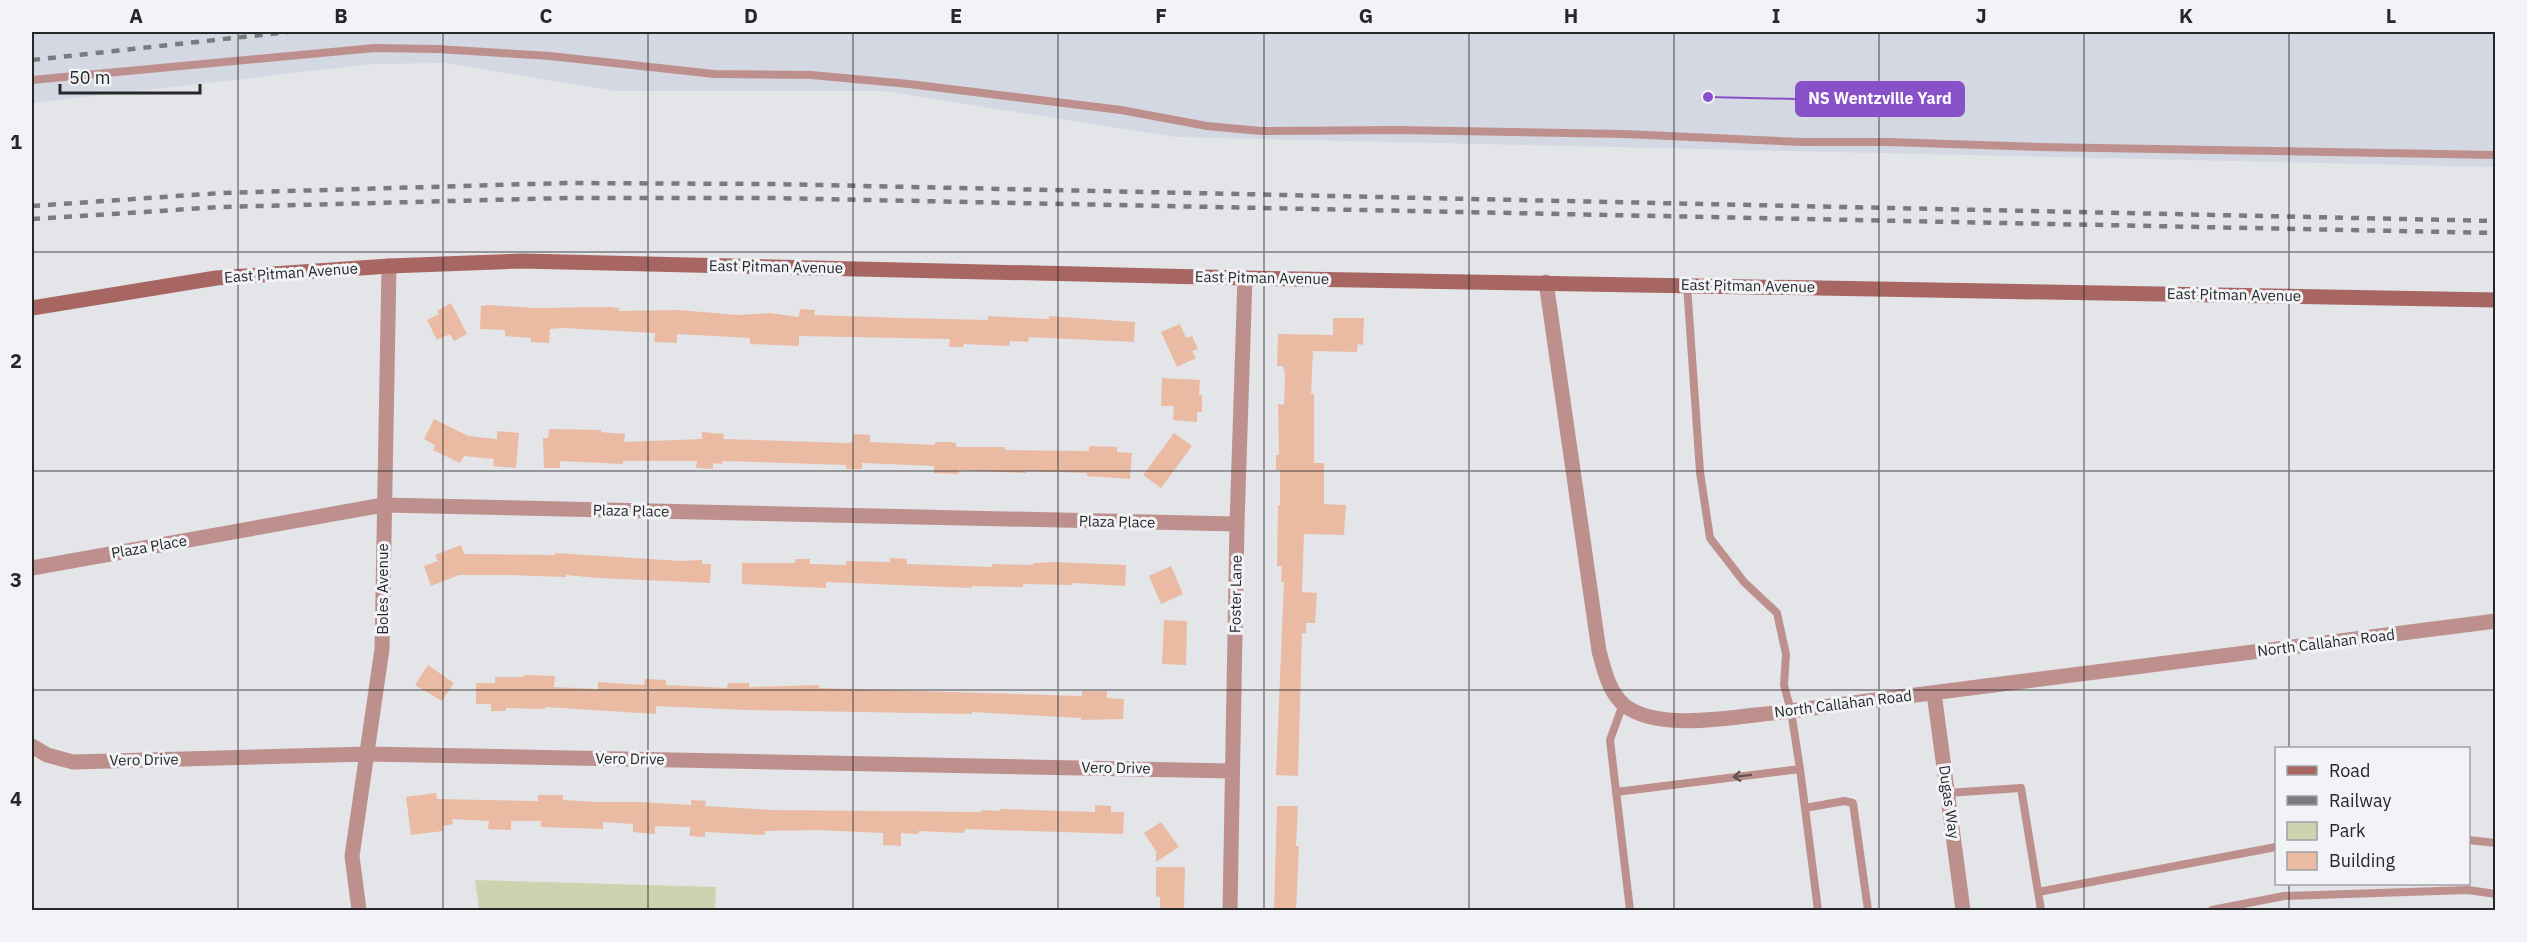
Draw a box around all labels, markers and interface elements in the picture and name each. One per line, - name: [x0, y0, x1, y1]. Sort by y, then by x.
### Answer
- text: A: [129, 2, 143, 29]
- text: B: [334, 2, 348, 29]
- text: C: [539, 2, 553, 29]
- text: D: [744, 2, 758, 29]
- text: E: [950, 2, 962, 29]
- text: F: [1155, 2, 1167, 29]
- text: G: [1359, 2, 1373, 29]
- text: H: [1564, 2, 1578, 29]
- text: I: [1772, 2, 1780, 29]
- text: J: [1975, 2, 1987, 29]
- text: K: [2179, 2, 2193, 29]
- text: L: [2386, 2, 2396, 29]
- scale bar: [60, 57, 200, 95]
- text: 50 m: [69, 66, 111, 89]
- callout: NS Wentzville Yard: [1796, 82, 1964, 116]
- text: NS Wentzville Yard: [1808, 88, 1952, 108]
- text: 1: [10, 128, 22, 155]
- street label: East Pitman Avenue: [709, 256, 843, 277]
- street label: East Pitman Avenue: [223, 258, 359, 287]
- street label: East Pitman Avenue: [1195, 267, 1329, 288]
- street label: East Pitman Avenue: [1681, 275, 1815, 296]
- street label: East Pitman Avenue: [2167, 284, 2301, 305]
- text: 2: [10, 347, 22, 374]
- street label: Plaza Place: [593, 500, 669, 521]
- street label: Plaza Place: [1079, 511, 1155, 532]
- street label: Plaza Place: [110, 531, 188, 563]
- street label: Boles Avenue: [373, 543, 392, 635]
- street label: Foster Lane: [1225, 555, 1246, 633]
- text: 3: [10, 566, 22, 593]
- street label: North Callahan Road: [2256, 625, 2396, 660]
- street label: North Callahan Road: [1773, 686, 1913, 721]
- legend: [2275, 747, 2470, 885]
- street label: Vero Drive: [595, 748, 665, 769]
- street label: Vero Drive: [109, 749, 179, 770]
- street label: Vero Drive: [1081, 757, 1151, 778]
- text: Road: [2329, 759, 2370, 782]
- street label: Dugas Way: [1935, 764, 1964, 840]
- one-way arrow: [1733, 771, 1753, 782]
- text: 4: [10, 785, 22, 812]
- text: Railway: [2329, 789, 2391, 812]
- text: Park: [2329, 819, 2366, 842]
- text: Building: [2329, 849, 2396, 872]

